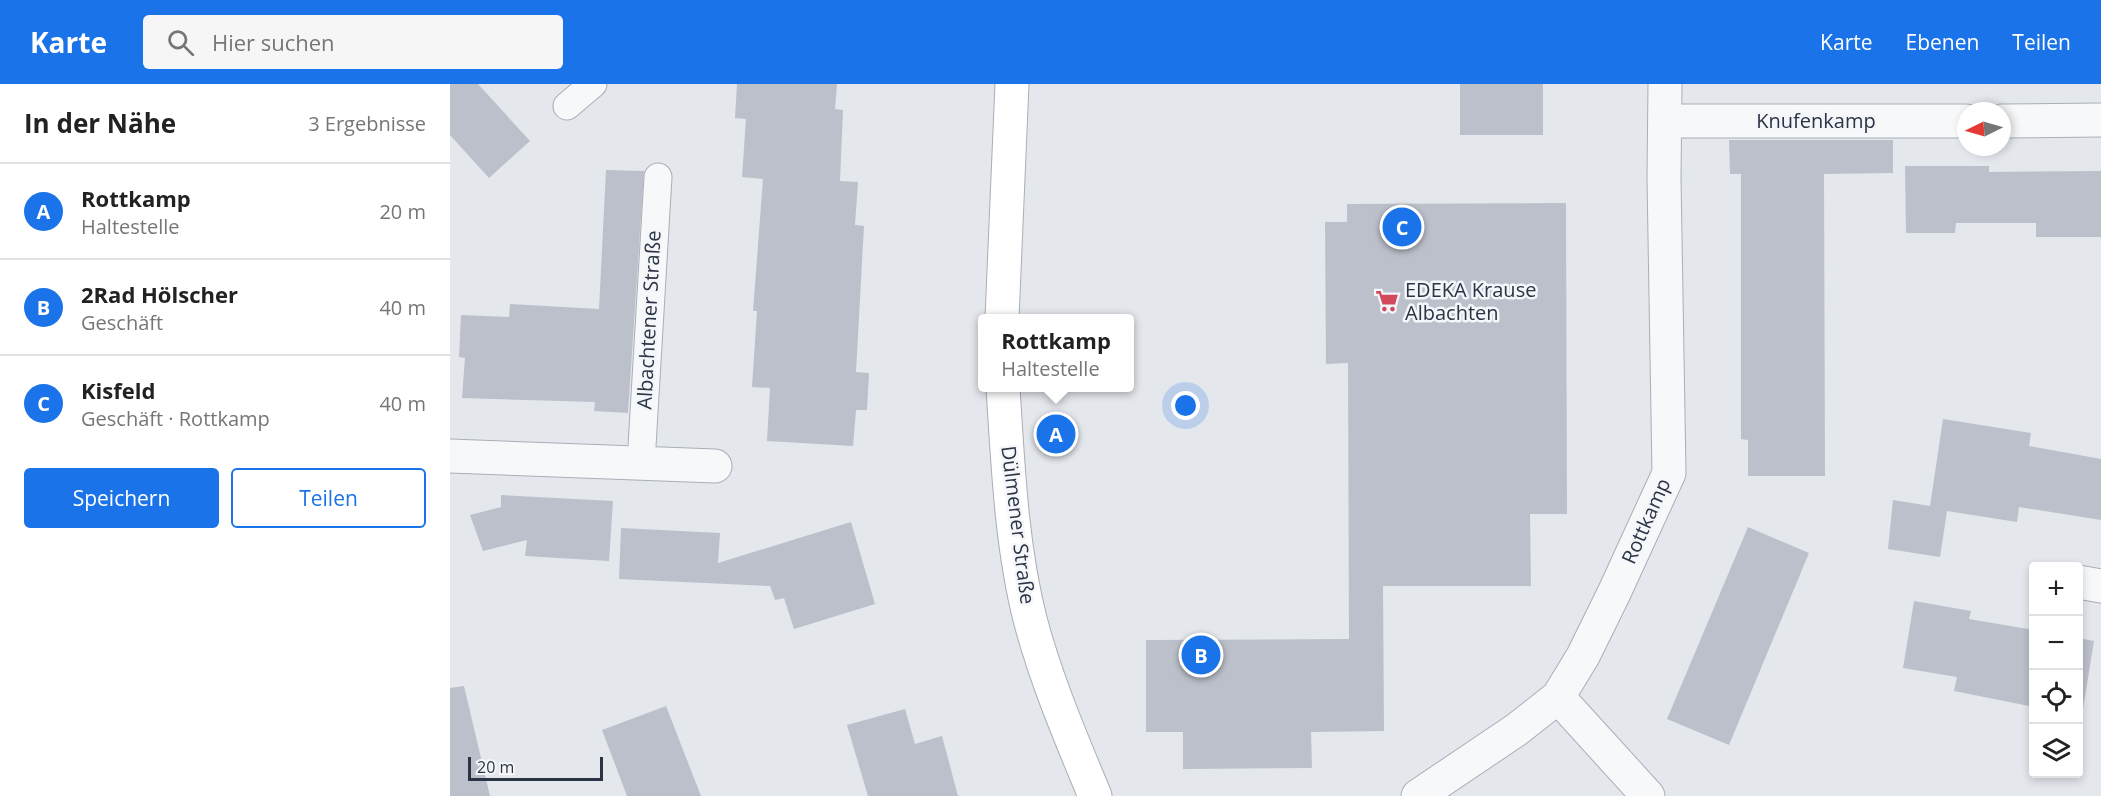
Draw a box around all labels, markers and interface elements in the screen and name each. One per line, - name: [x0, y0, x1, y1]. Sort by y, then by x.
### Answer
- search box: [143, 15, 563, 69]
- text: Karte: [30, 23, 107, 61]
- icon: search: [164, 26, 197, 59]
- text: Hier suchen: [212, 27, 335, 57]
- text: Karte: [1820, 28, 1873, 56]
- text: Ebenen: [1906, 28, 1979, 56]
- text: Teilen: [2012, 28, 2071, 56]
- north arrow: [1957, 102, 2011, 156]
- text: In der Nähe: [24, 105, 176, 141]
- street label: Knufenkamp: [1756, 107, 1876, 134]
- text: 3 Ergebnisse: [308, 110, 426, 137]
- text: Rottkamp: [81, 183, 191, 213]
- text: A: [37, 198, 50, 225]
- text: 20 m: [379, 198, 426, 225]
- pin: C: [1382, 204, 1422, 250]
- text: Haltestelle: [81, 213, 180, 240]
- street label: Albachtener Straße: [630, 230, 667, 410]
- place label: EDEKA Krause Albachten: [1405, 276, 1536, 326]
- text: 2Rad Hölscher: [81, 279, 238, 309]
- supermarket icon: EDEKA Krause Albachten: [1374, 288, 1400, 314]
- text: B: [37, 294, 50, 321]
- text: 40 m: [379, 294, 426, 321]
- text: Geschäft: [81, 309, 163, 336]
- popup: [978, 314, 1134, 392]
- text: Rottkamp: [1001, 325, 1111, 355]
- text: Haltestelle: [1001, 355, 1100, 382]
- text: Kisfeld: [81, 375, 155, 405]
- text: C: [37, 390, 50, 417]
- text: 40 m: [379, 390, 426, 417]
- your location: [1171, 391, 1200, 420]
- text: Geschäft · Rottkamp: [81, 405, 270, 432]
- pin: A: [1036, 412, 1076, 456]
- street label: Dülmener Straße: [995, 444, 1042, 606]
- button: Speichern: [24, 468, 219, 528]
- button: Teilen: [231, 468, 426, 528]
- street label: Rottkamp: [1615, 474, 1676, 568]
- map controls: [2029, 562, 2083, 778]
- button: +: [2029, 562, 2083, 616]
- button: −: [2029, 616, 2083, 670]
- pin: B: [1182, 632, 1221, 678]
- button: locate: [2029, 670, 2083, 724]
- button: layers: [2029, 724, 2083, 778]
- scale bar: [468, 754, 603, 782]
- text: 20 m: [477, 756, 514, 778]

